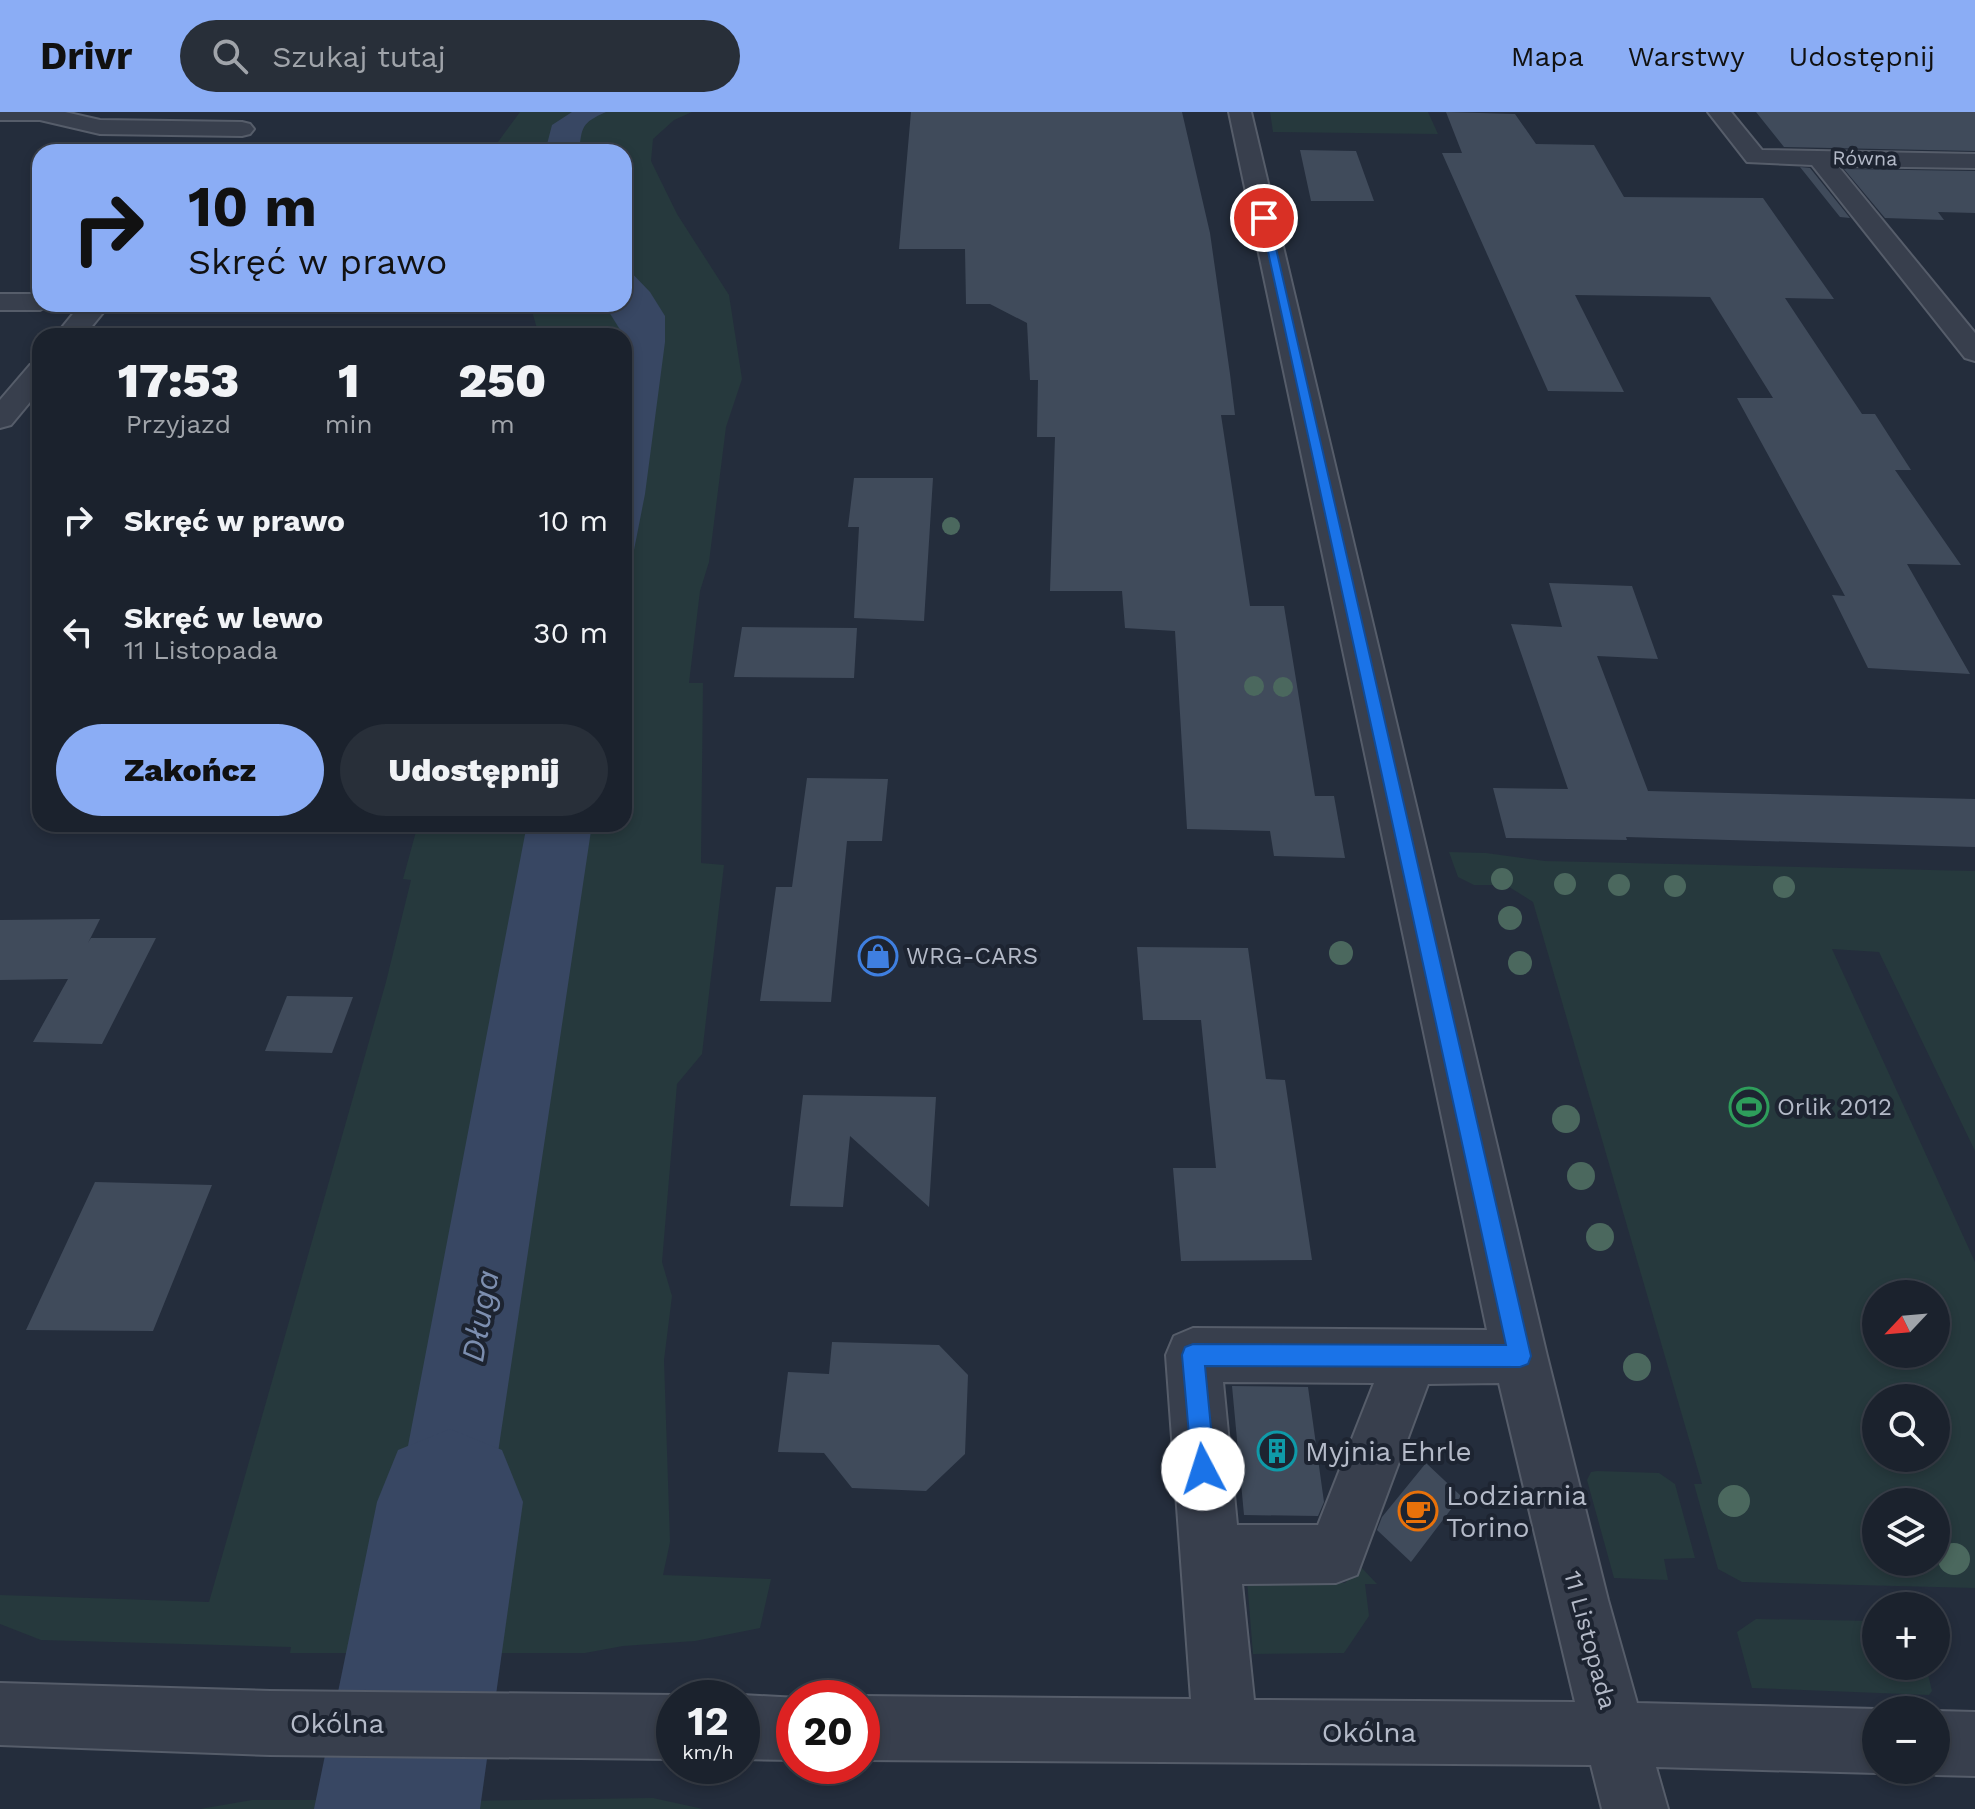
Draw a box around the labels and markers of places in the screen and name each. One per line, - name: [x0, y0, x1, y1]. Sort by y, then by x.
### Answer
- pin: [1230, 184, 1298, 252]
- shop icon: WRG-CARS: [857, 935, 899, 977]
- place label: WRG-CARS: [906, 942, 1038, 970]
- sports icon: Orlik 2012: [1728, 1086, 1770, 1128]
- place label: Orlik 2012: [1777, 1093, 1892, 1121]
- building icon: Myjnia Ehrle: [1256, 1430, 1298, 1472]
- place label: Myjnia Ehrle: [1305, 1435, 1472, 1468]
- place label: Lodziarnia Torino: [1446, 1479, 1587, 1544]
- cafe icon: Lodziarnia Torino: [1397, 1490, 1439, 1532]

